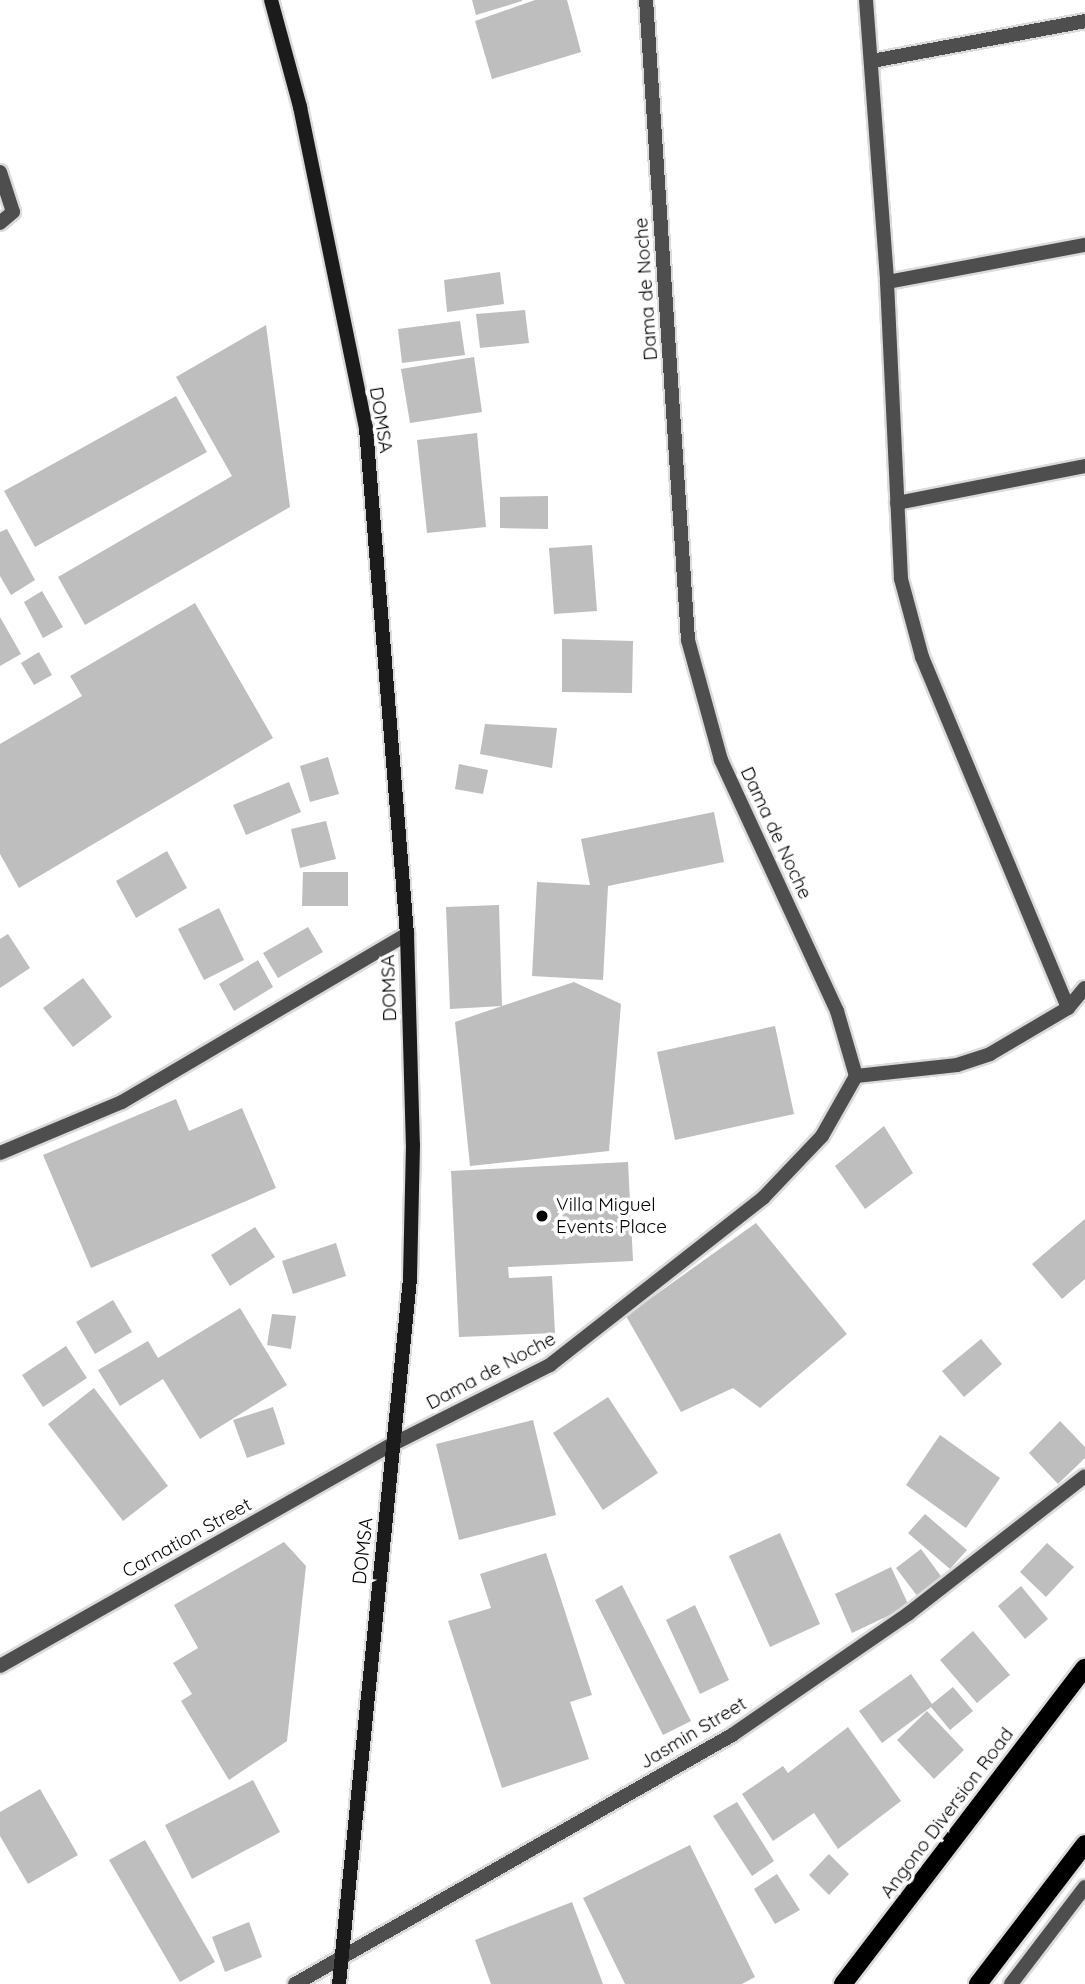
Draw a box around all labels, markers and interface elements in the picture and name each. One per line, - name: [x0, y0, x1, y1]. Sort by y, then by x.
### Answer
- street label: Dama de Noche: [630, 217, 662, 361]
- street label: DOMSA: [365, 385, 397, 455]
- street label: Dama de Noche: [735, 763, 817, 903]
- street label: DOMSA: [376, 954, 402, 1022]
- place label: Villa Miguel Events Place: [556, 1194, 667, 1238]
- marker: Villa Miguel Events Place: [534, 1208, 550, 1224]
- street label: Dama de Noche: [422, 1327, 560, 1415]
- street label: Carnation Street: [119, 1493, 255, 1583]
- street label: DOMSA: [348, 1517, 378, 1585]
- street label: Jasmin Street: [635, 1692, 751, 1774]
- street label: Angono Diversion Road: [875, 1723, 1019, 1903]

